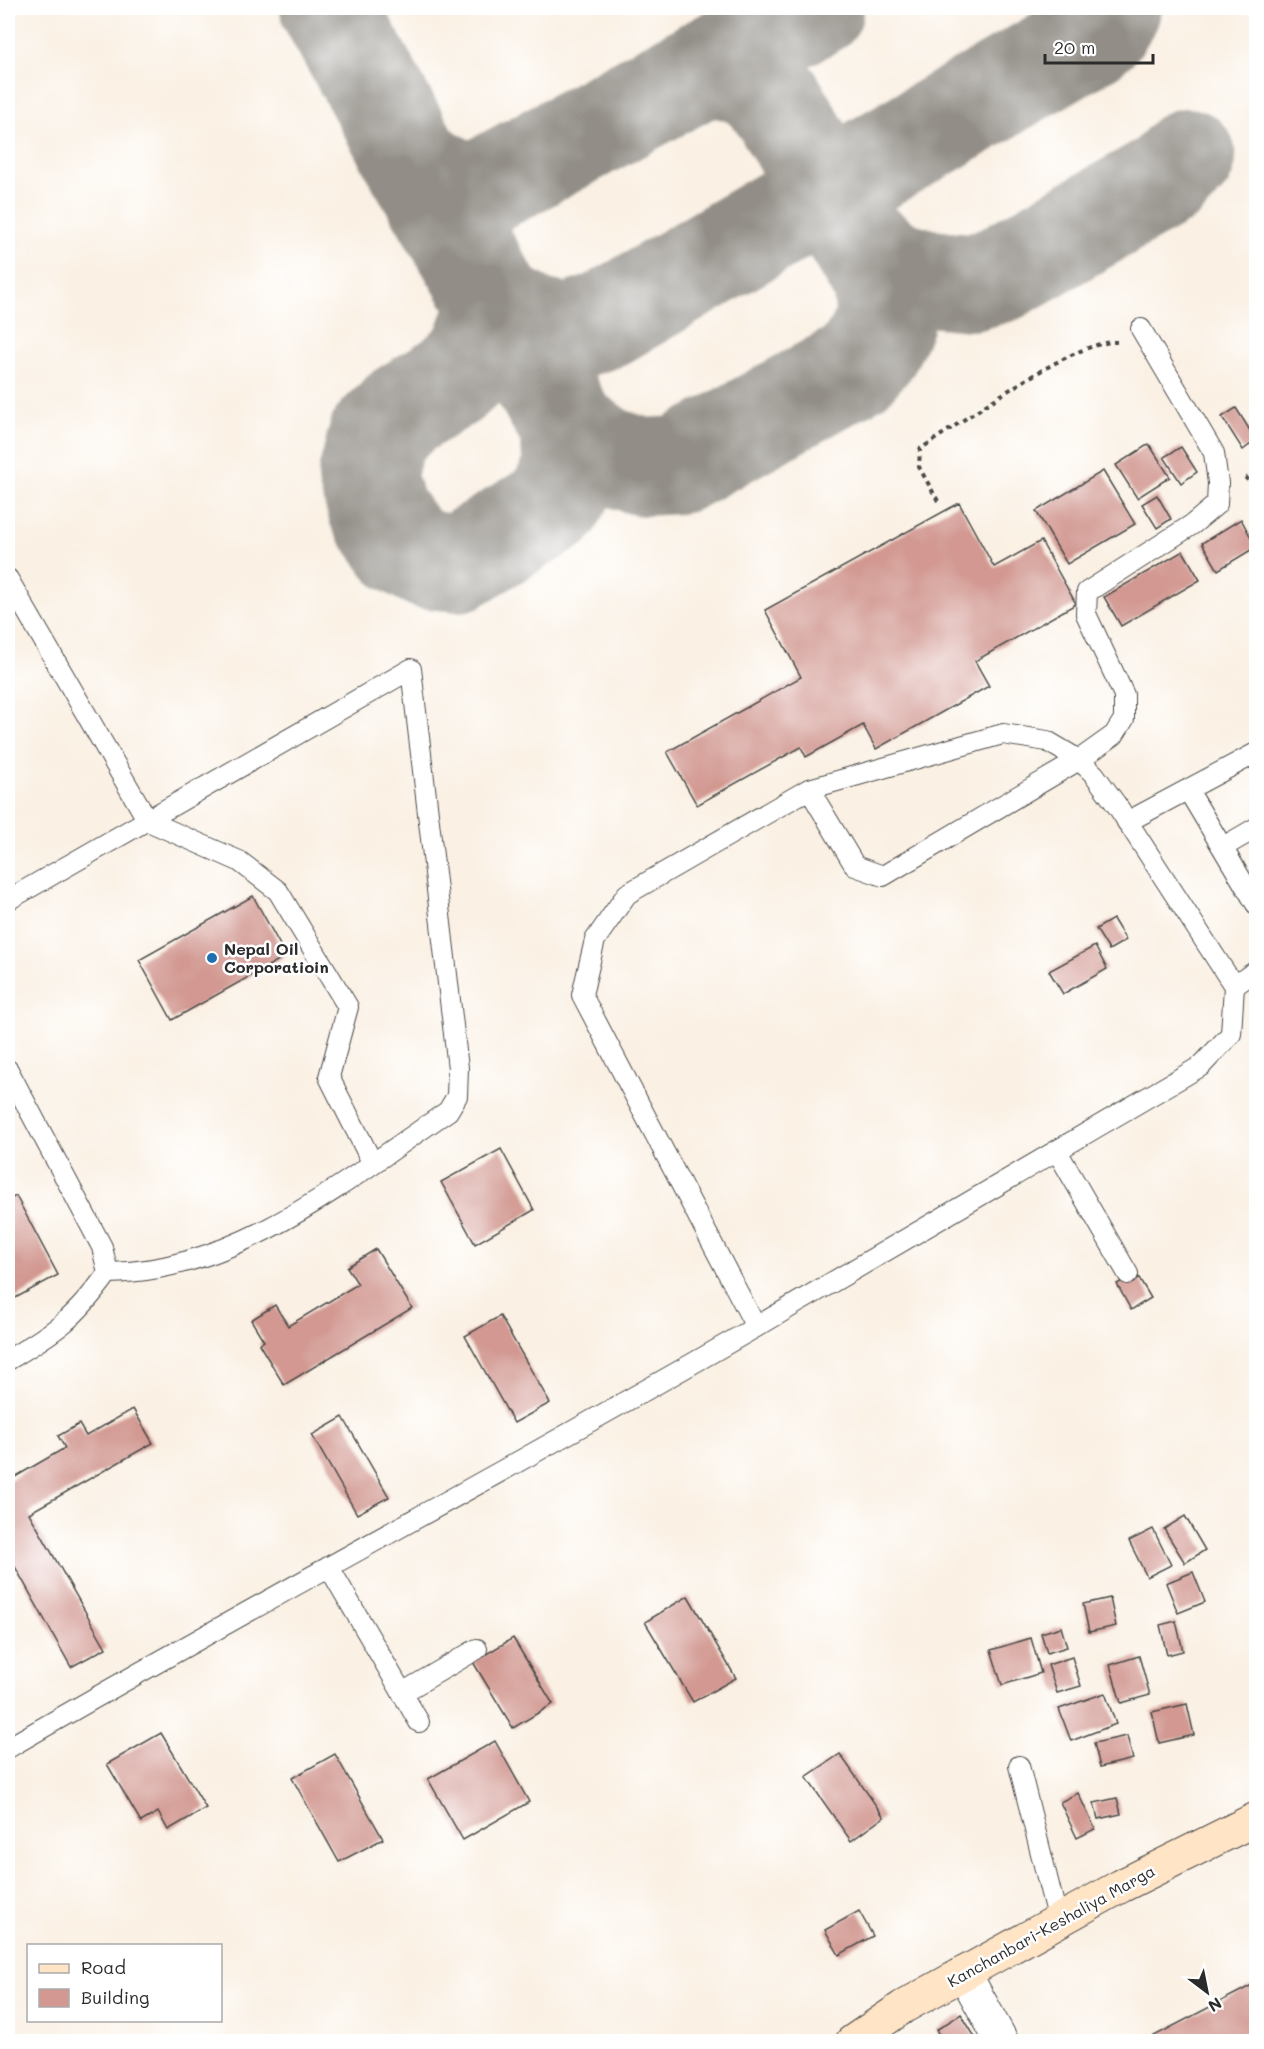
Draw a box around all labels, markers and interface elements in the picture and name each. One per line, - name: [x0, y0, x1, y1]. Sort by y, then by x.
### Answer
- scale bar: [1045, 27, 1153, 65]
- text: 20 m: [1054, 35, 1095, 59]
- place label: Nepal Oil Corporatioin: [224, 938, 329, 977]
- marker: Nepal Oil Corporatioin: [205, 951, 219, 965]
- street label: Kanchanbari-Keshaliya Marga: [943, 1860, 1158, 1992]
- legend: [27, 1944, 222, 2022]
- text: Road: [81, 1955, 126, 1979]
- north arrow: [1177, 1962, 1237, 2022]
- text: Building: [81, 1985, 149, 2009]
- text: N: [1204, 1993, 1226, 2017]

